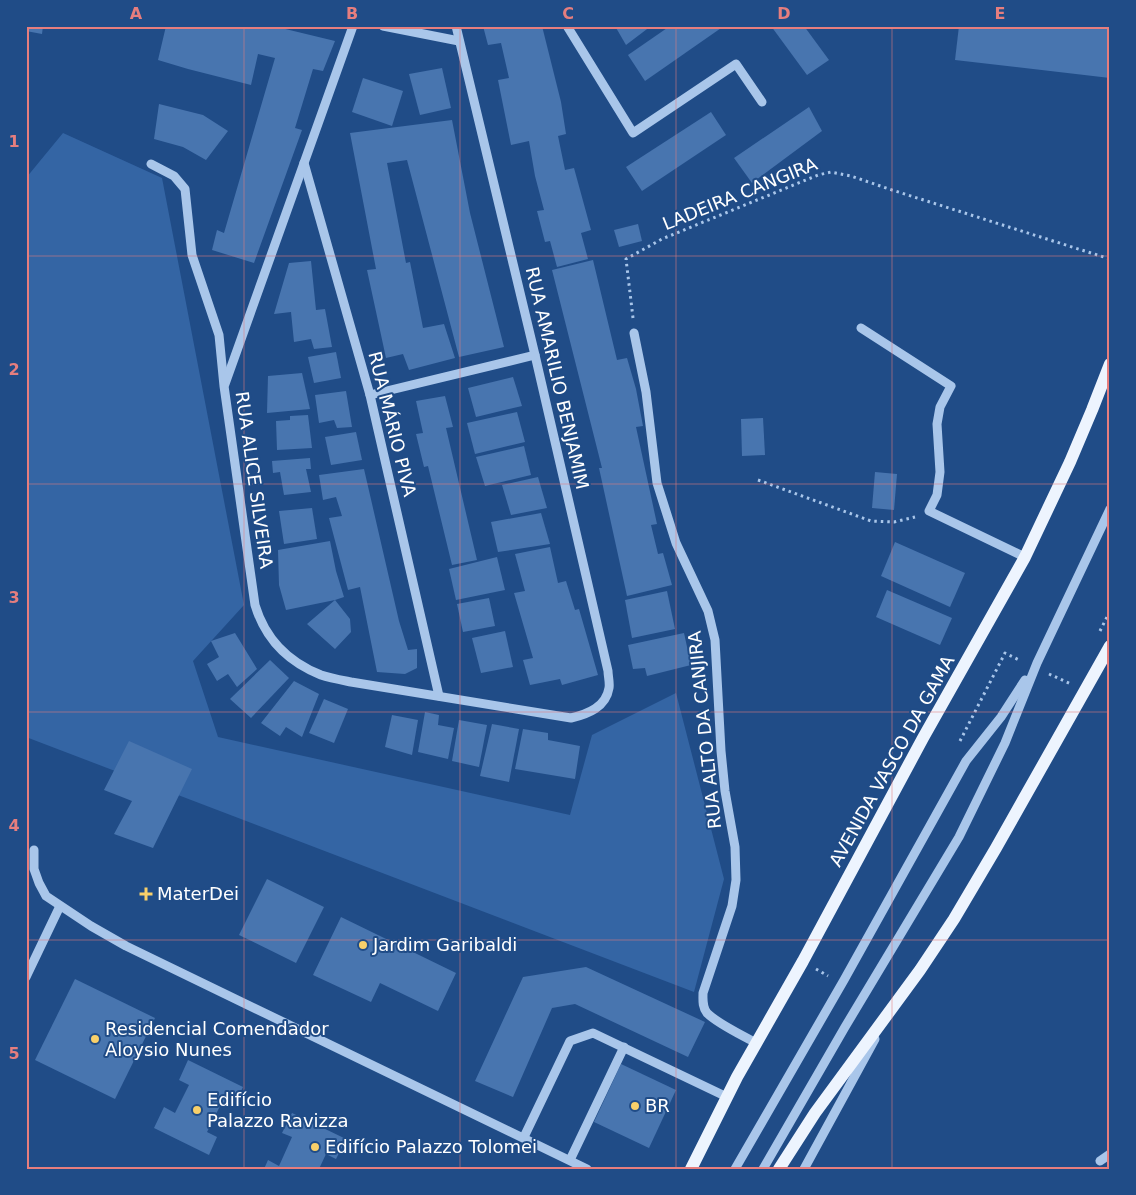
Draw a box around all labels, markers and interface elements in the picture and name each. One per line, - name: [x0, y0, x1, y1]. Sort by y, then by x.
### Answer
- text: A: [130, 4, 143, 23]
- text: B: [346, 4, 358, 23]
- text: C: [562, 4, 574, 23]
- text: D: [777, 4, 791, 23]
- text: E: [995, 4, 1005, 23]
- text: 1: [8, 132, 20, 151]
- street label: LADEIRA CANGIRA: [659, 153, 821, 234]
- street label: RUA AMARILIO BENJAMIM: [522, 265, 593, 491]
- street label: RUA MÁRIO PIVA: [364, 349, 421, 499]
- text: 2: [8, 360, 20, 379]
- street label: RUA ALICE SILVEIRA: [232, 390, 277, 571]
- text: 3: [8, 588, 20, 607]
- street label: RUA ALTO DA CANJIRA: [684, 629, 725, 830]
- street label: AVENIDA VASCO DA GAMA: [825, 651, 959, 870]
- text: 4: [8, 816, 20, 835]
- place label: MaterDei: [157, 883, 239, 904]
- marker: MaterDei: [139, 887, 153, 901]
- place label: Jardim Garibaldi: [372, 934, 517, 955]
- marker: Jardim Garibaldi: [357, 939, 369, 951]
- place label: Residencial Comendador Aloysio Nunes: [105, 1018, 329, 1060]
- marker: Residencial Comendador Aloysio Nunes: [89, 1033, 101, 1045]
- text: 5: [8, 1044, 20, 1063]
- place label: Edifício Palazzo Ravizza: [207, 1089, 348, 1131]
- place label: BR: [645, 1095, 670, 1116]
- marker: BR: [629, 1100, 641, 1112]
- marker: Edifício Palazzo Ravizza: [191, 1104, 203, 1116]
- place label: Edifício Palazzo Tolomei: [325, 1136, 537, 1157]
- marker: Edifício Palazzo Tolomei: [309, 1141, 321, 1153]

